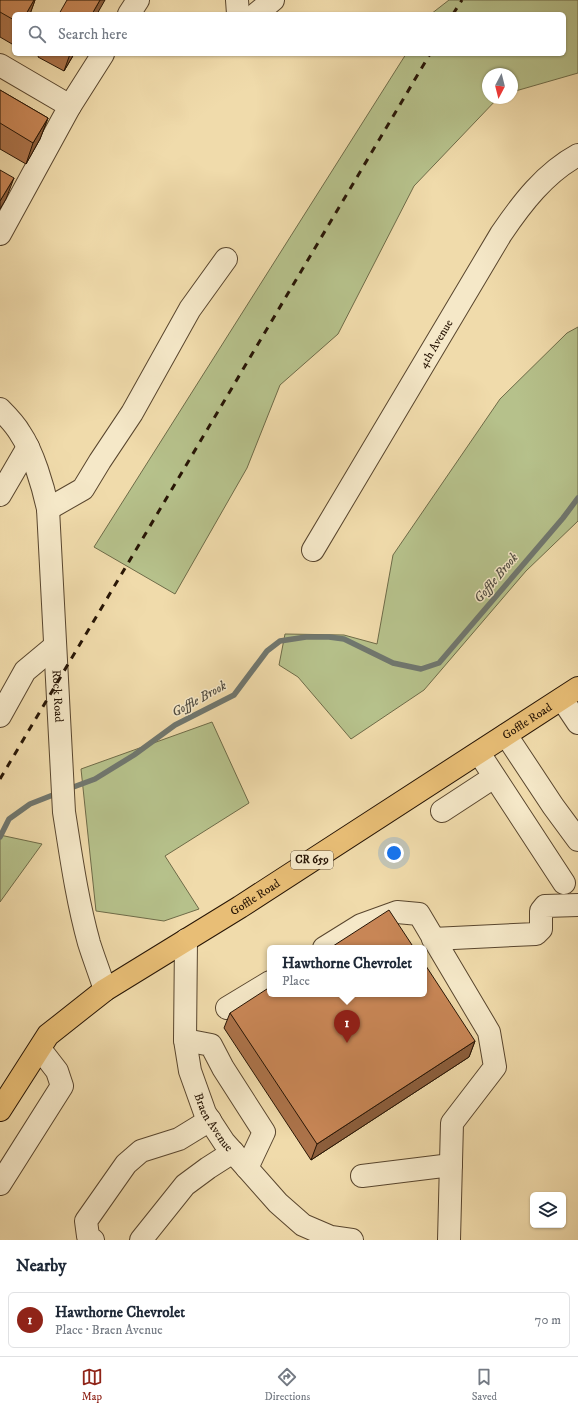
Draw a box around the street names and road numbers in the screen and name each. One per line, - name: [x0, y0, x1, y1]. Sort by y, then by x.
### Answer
- street label: 4th Avenue: [415, 317, 456, 371]
- street label: Rock Road: [49, 669, 67, 723]
- street label: Goffle Road: [499, 700, 555, 743]
- road number: CR 659: [291, 851, 333, 869]
- street label: Goffle Road: [227, 876, 283, 919]
- street label: Braen Avenue: [191, 1091, 236, 1155]

